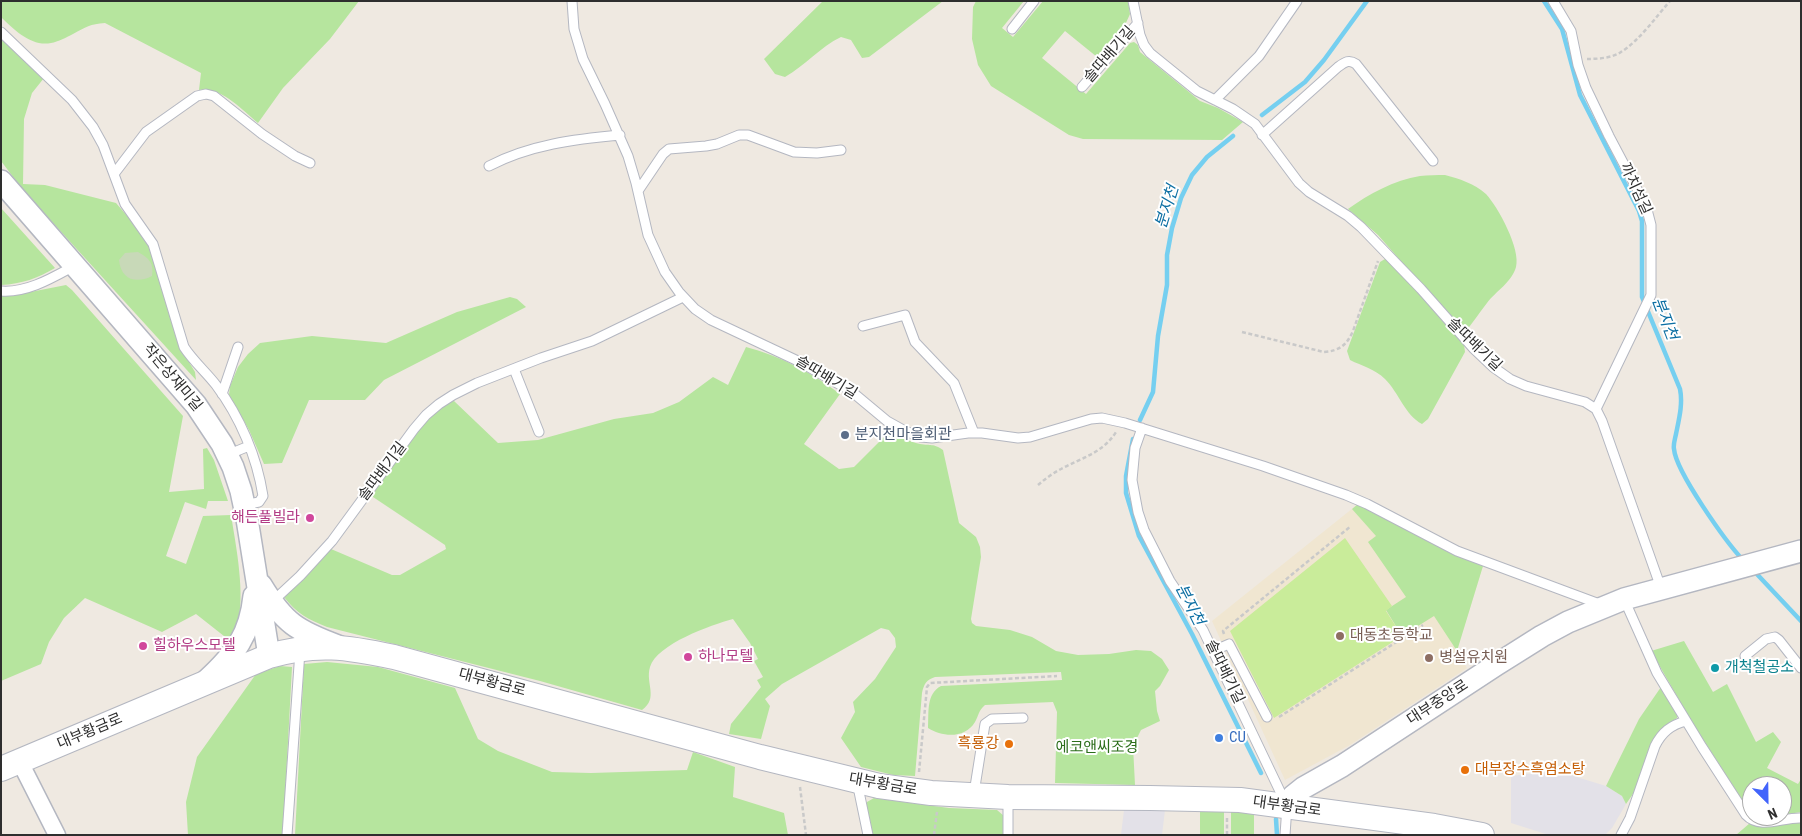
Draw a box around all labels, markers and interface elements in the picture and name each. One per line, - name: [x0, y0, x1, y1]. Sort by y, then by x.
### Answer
- street label: 솔따배기길: [1081, 23, 1139, 87]
- street label: 까치섬길: [1615, 160, 1655, 218]
- water label: 분지천: [1152, 183, 1184, 231]
- water label: 분지천: [1647, 295, 1681, 343]
- street label: 솔따배기길: [1443, 315, 1505, 375]
- street label: 작은상재미길: [138, 341, 206, 415]
- street label: 솔따배기길: [792, 353, 860, 403]
- place label: 분지천마을회관: [855, 426, 952, 444]
- marker: 분지천마을회관: [839, 429, 851, 441]
- street label: 솔따배기길: [355, 439, 411, 505]
- place label: 해든풀빌라: [231, 509, 300, 527]
- marker: 해든풀빌라: [304, 512, 316, 524]
- water label: 분지천: [1170, 581, 1208, 629]
- place label: 대동초등학교: [1350, 627, 1433, 645]
- marker: 대동초등학교: [1334, 630, 1346, 642]
- place label: 힐하우스모텔: [153, 637, 236, 655]
- street label: 솔따배기길: [1201, 637, 1247, 707]
- marker: 힐하우스모텔: [137, 640, 149, 652]
- place label: 하나모텔: [698, 648, 753, 666]
- place label: 병설유치원: [1439, 649, 1508, 667]
- marker: 하나모텔: [682, 651, 694, 663]
- marker: 병설유치원: [1423, 652, 1435, 664]
- place label: 개척철공소: [1725, 659, 1794, 677]
- marker: 개척철공소: [1709, 662, 1721, 674]
- street label: 대부황금로: [456, 665, 528, 701]
- street label: 대부중앙로: [1404, 677, 1472, 729]
- street label: 대부황금로: [55, 710, 125, 754]
- place label: CU: [1229, 729, 1246, 747]
- marker: CU: [1213, 732, 1225, 744]
- place label: 흑룡강: [958, 735, 999, 753]
- marker: 흑룡강: [1003, 738, 1015, 750]
- park label: 에코앤씨조경: [1056, 739, 1138, 757]
- place label: 대부장수흑염소탕: [1475, 761, 1585, 779]
- marker: 대부장수흑염소탕: [1459, 764, 1471, 776]
- street label: 대부황금로: [847, 770, 919, 800]
- north arrow: [1742, 776, 1792, 826]
- street label: 대부황금로: [1252, 793, 1322, 821]
- text: N: [1765, 805, 1780, 823]

